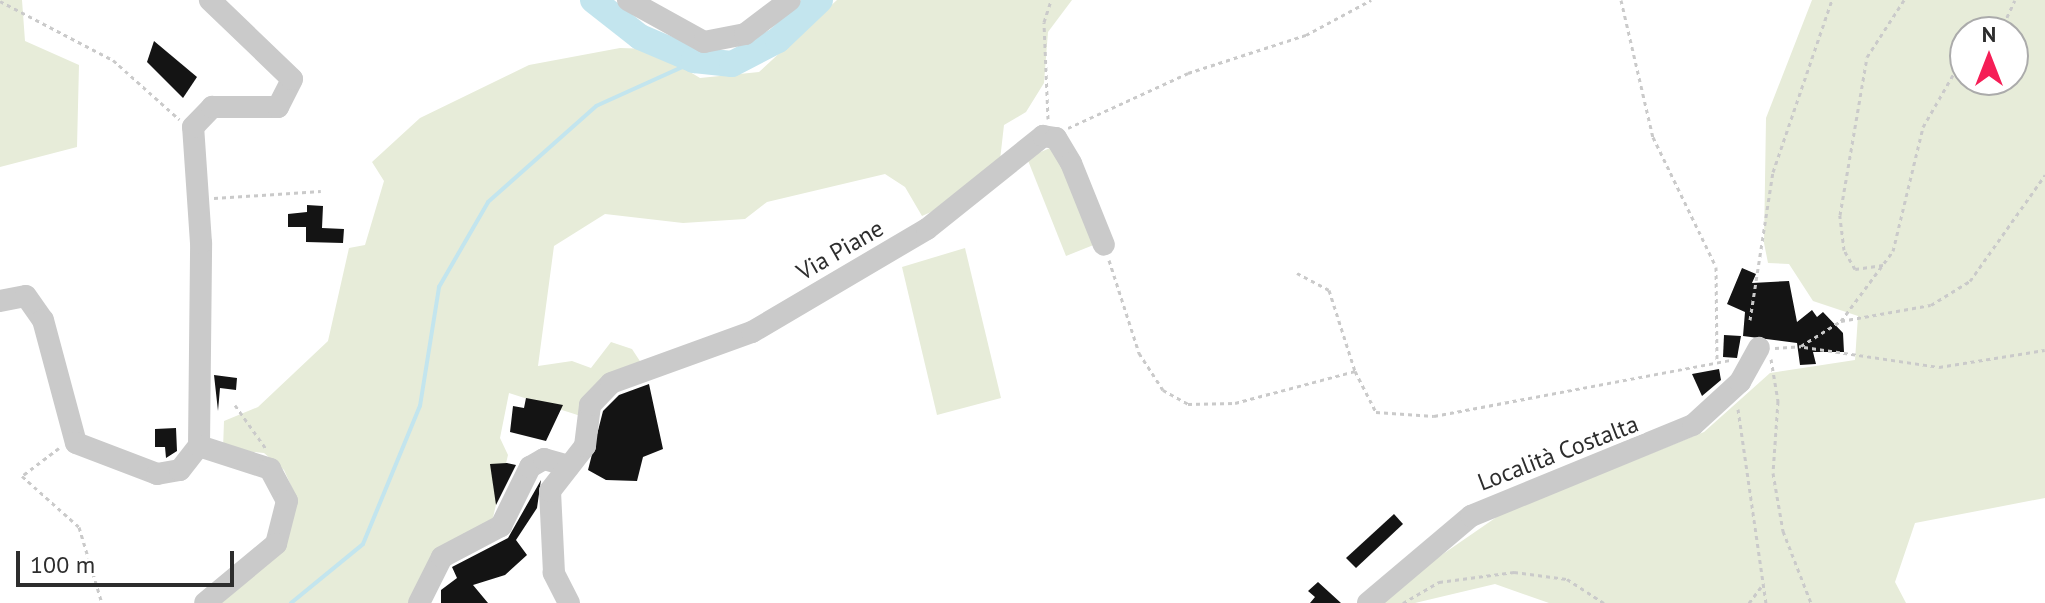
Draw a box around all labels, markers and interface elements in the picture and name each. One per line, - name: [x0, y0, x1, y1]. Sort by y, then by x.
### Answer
- north arrow: [1949, 16, 2029, 96]
- text: N: [1982, 20, 1996, 48]
- street label: Via Piane: [791, 214, 889, 286]
- street label: Località Costalta: [1474, 409, 1642, 497]
- scale bar: [20, 535, 238, 585]
- text: 100 m: [30, 549, 95, 580]

